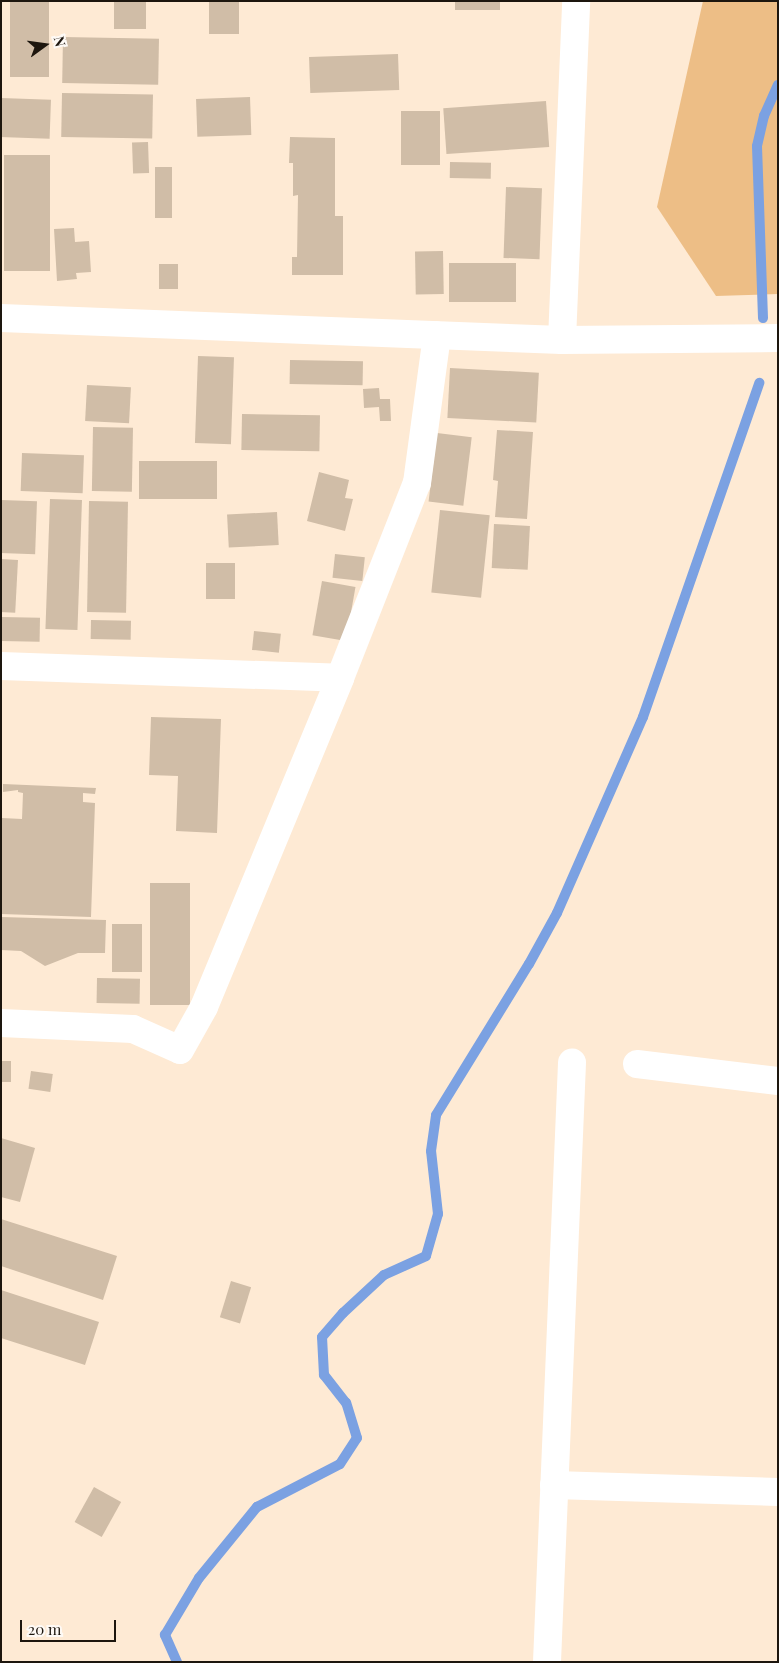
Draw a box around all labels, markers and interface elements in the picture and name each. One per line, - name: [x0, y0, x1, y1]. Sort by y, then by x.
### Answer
- north arrow: [20, 20, 70, 70]
- text: N: [50, 34, 70, 48]
- scale bar: [22, 1610, 119, 1642]
- text: 20 m: [28, 1619, 61, 1639]

